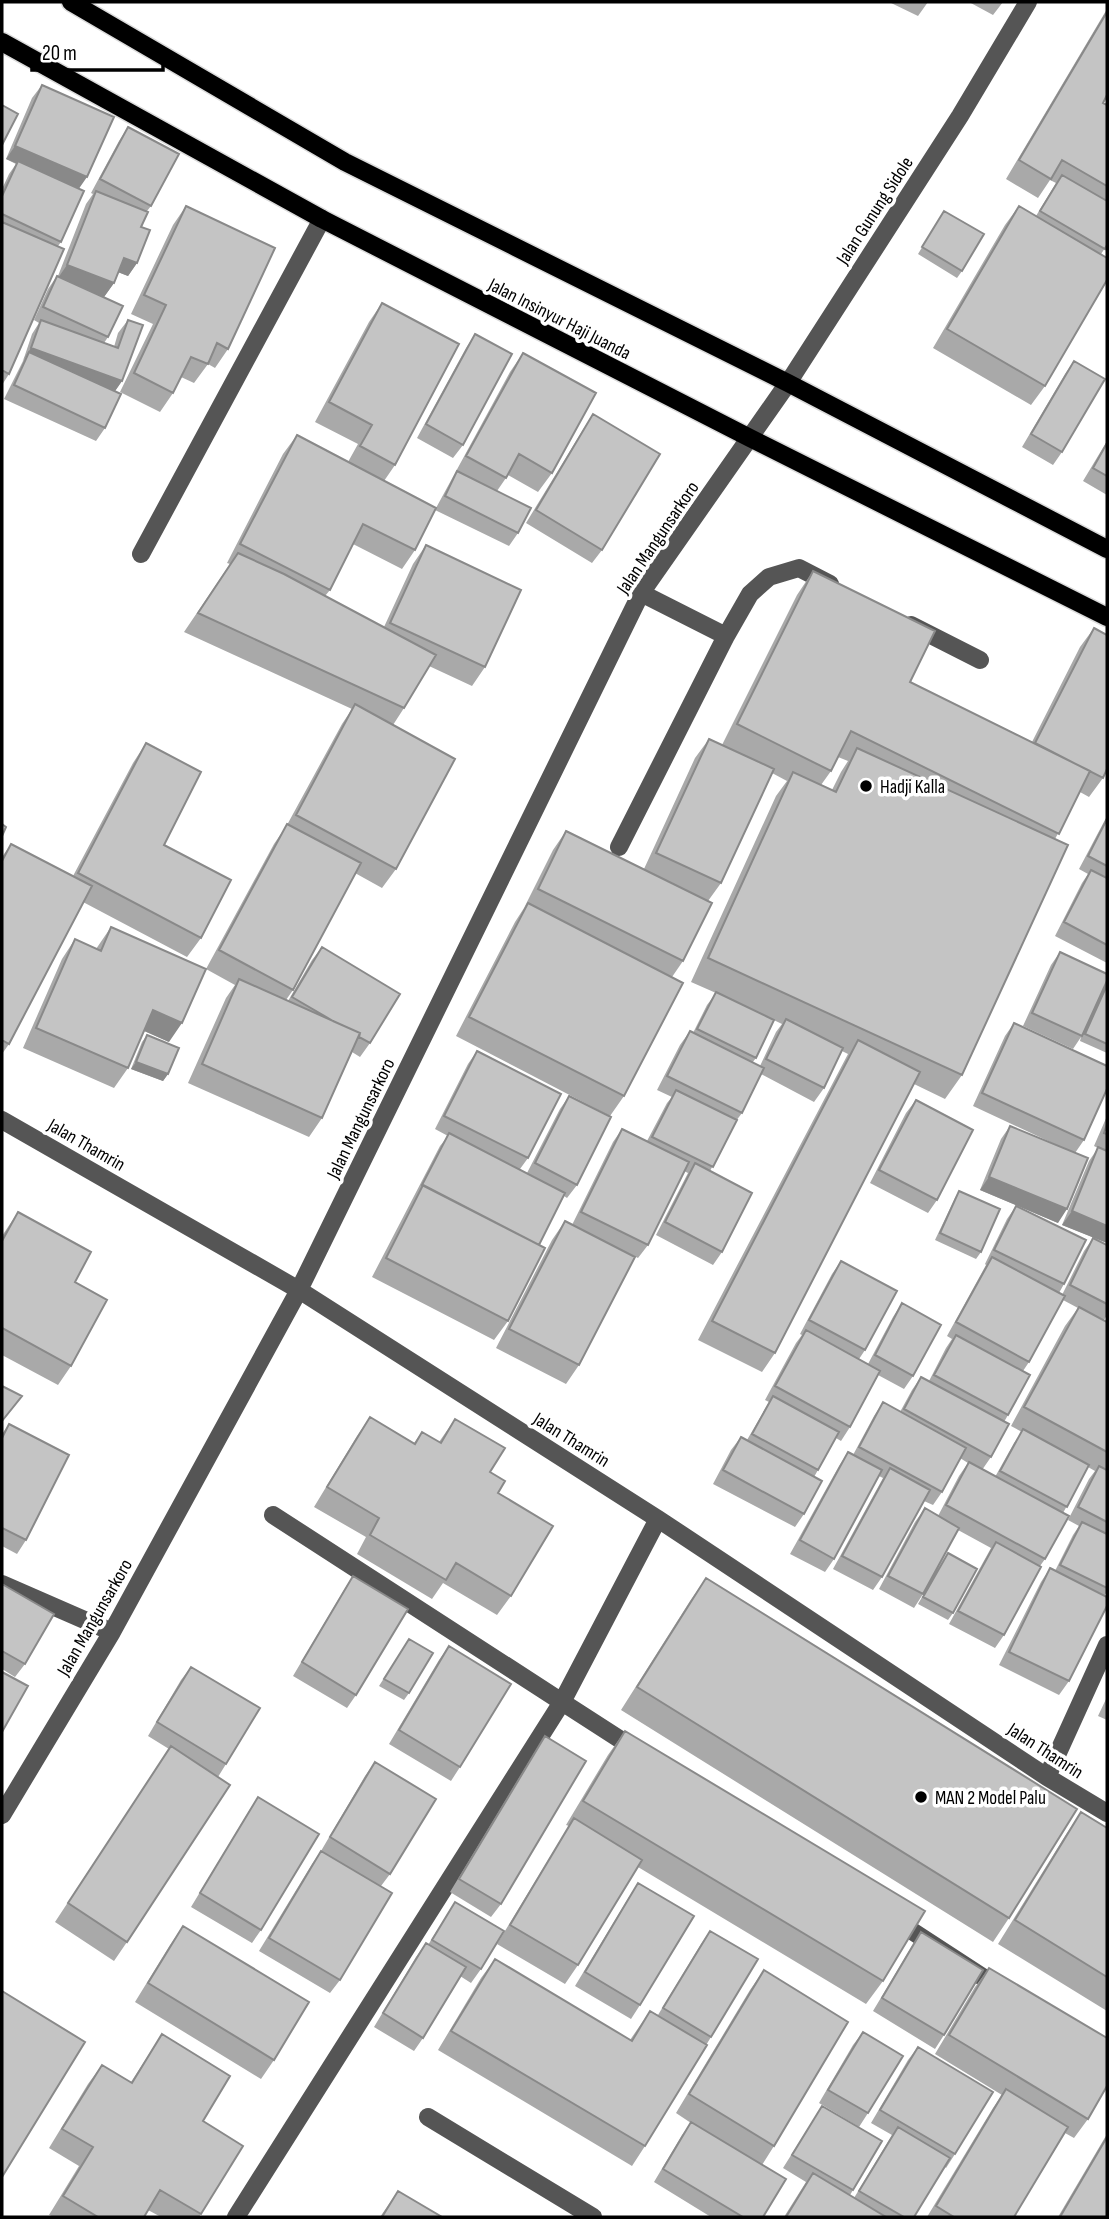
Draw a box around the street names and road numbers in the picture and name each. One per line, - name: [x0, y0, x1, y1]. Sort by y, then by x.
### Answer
- street label: Jalan Gunung Sidole: [831, 152, 919, 270]
- street label: Jalan Insinyur Haji Juanda: [483, 273, 634, 365]
- street label: Jalan Mangunsarkoro: [612, 477, 704, 599]
- street label: Jalan Mangunsarkoro: [322, 1055, 400, 1183]
- street label: Jalan Thamrin: [43, 1113, 129, 1177]
- street label: Jalan Thamrin: [528, 1407, 614, 1473]
- street label: Jalan Mangunsarkoro: [52, 1555, 138, 1681]
- street label: Jalan Thamrin: [1002, 1718, 1087, 1784]

